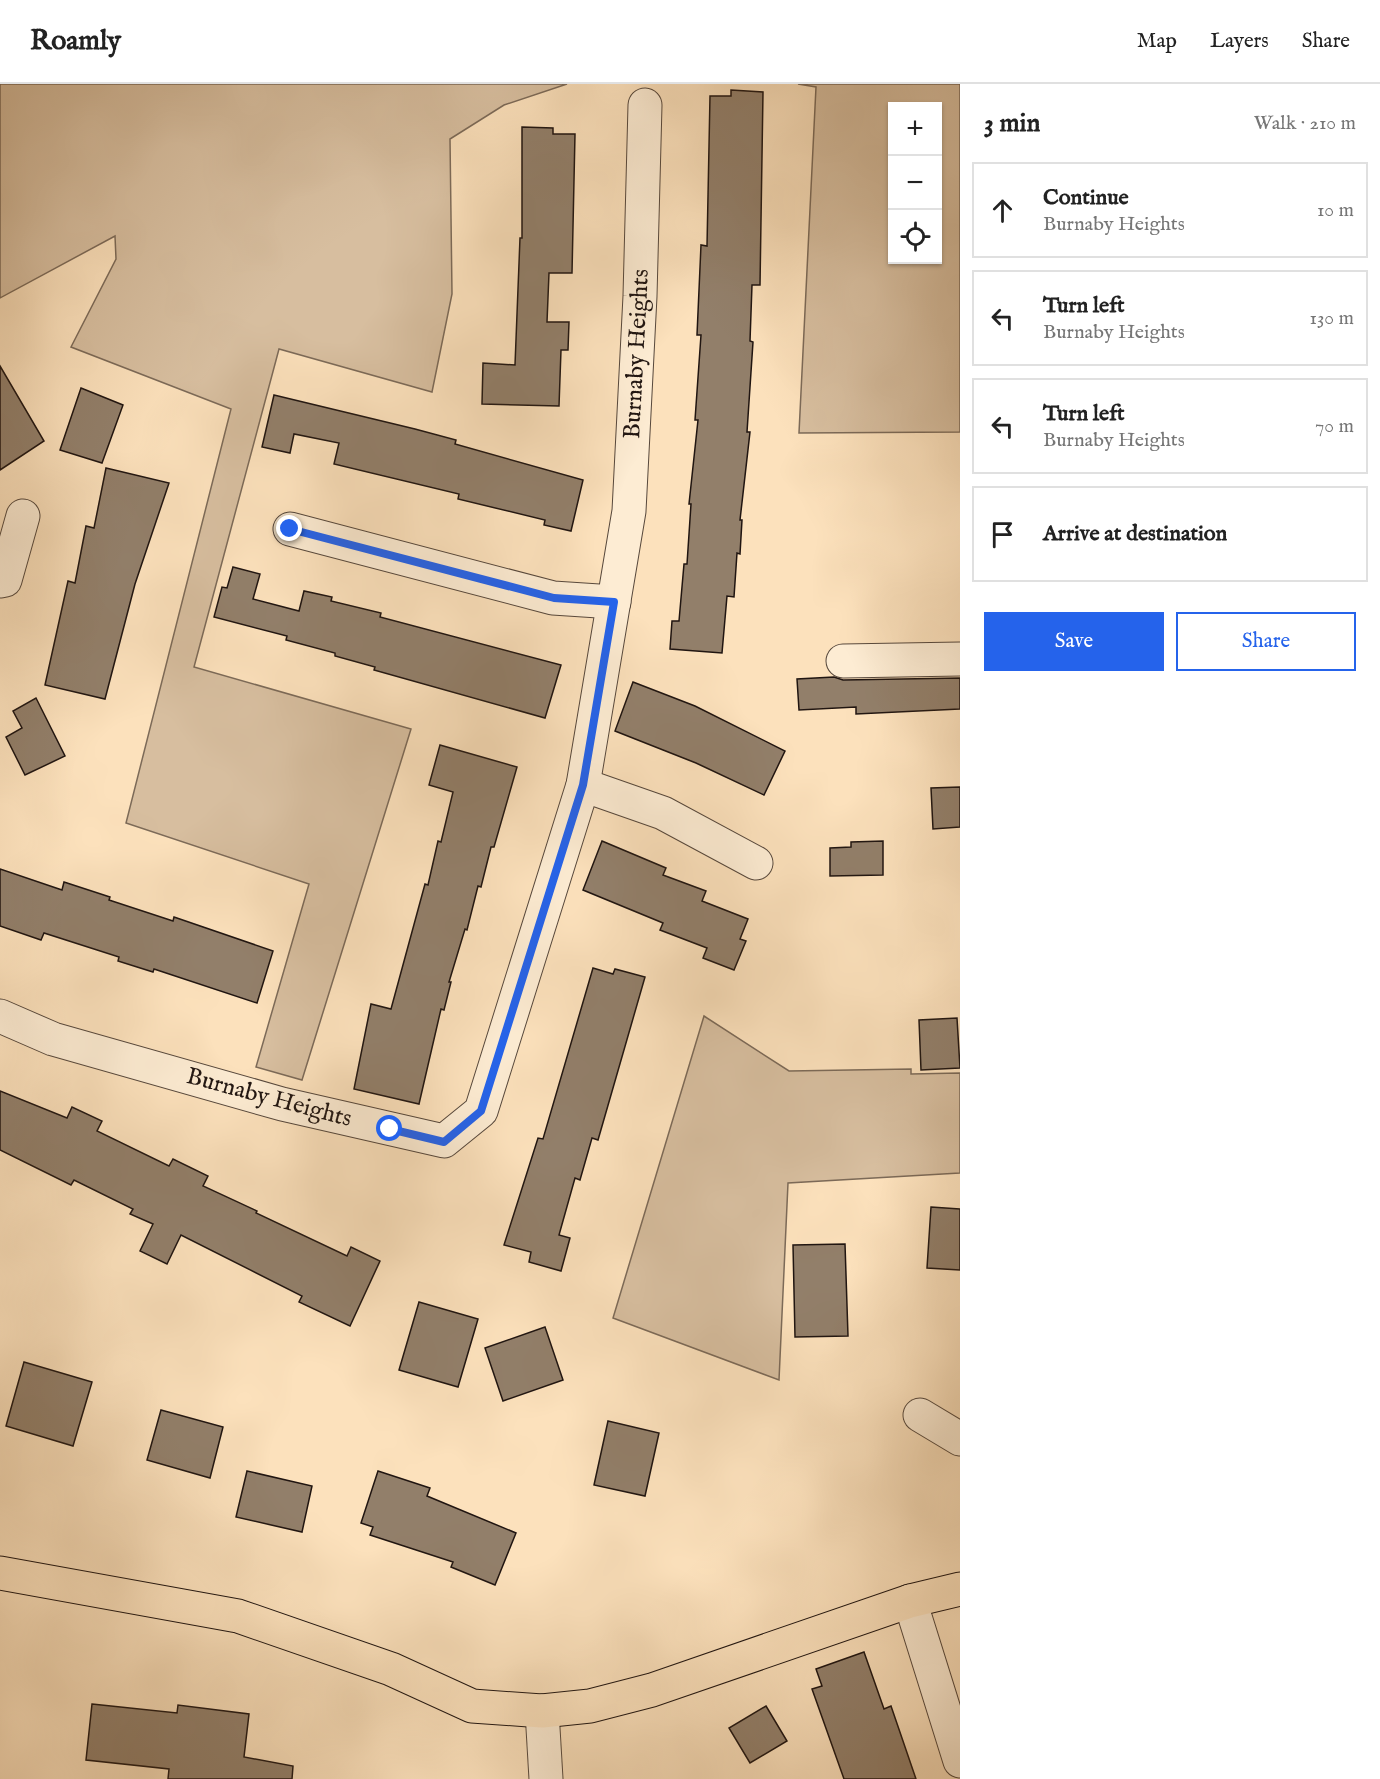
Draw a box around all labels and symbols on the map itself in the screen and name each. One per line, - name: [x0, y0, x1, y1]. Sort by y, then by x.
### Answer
- street label: Burnaby Heights: [617, 268, 657, 440]
- route end: [276, 515, 302, 541]
- street label: Burnaby Heights: [183, 1061, 355, 1135]
- route start: [376, 1115, 402, 1141]

